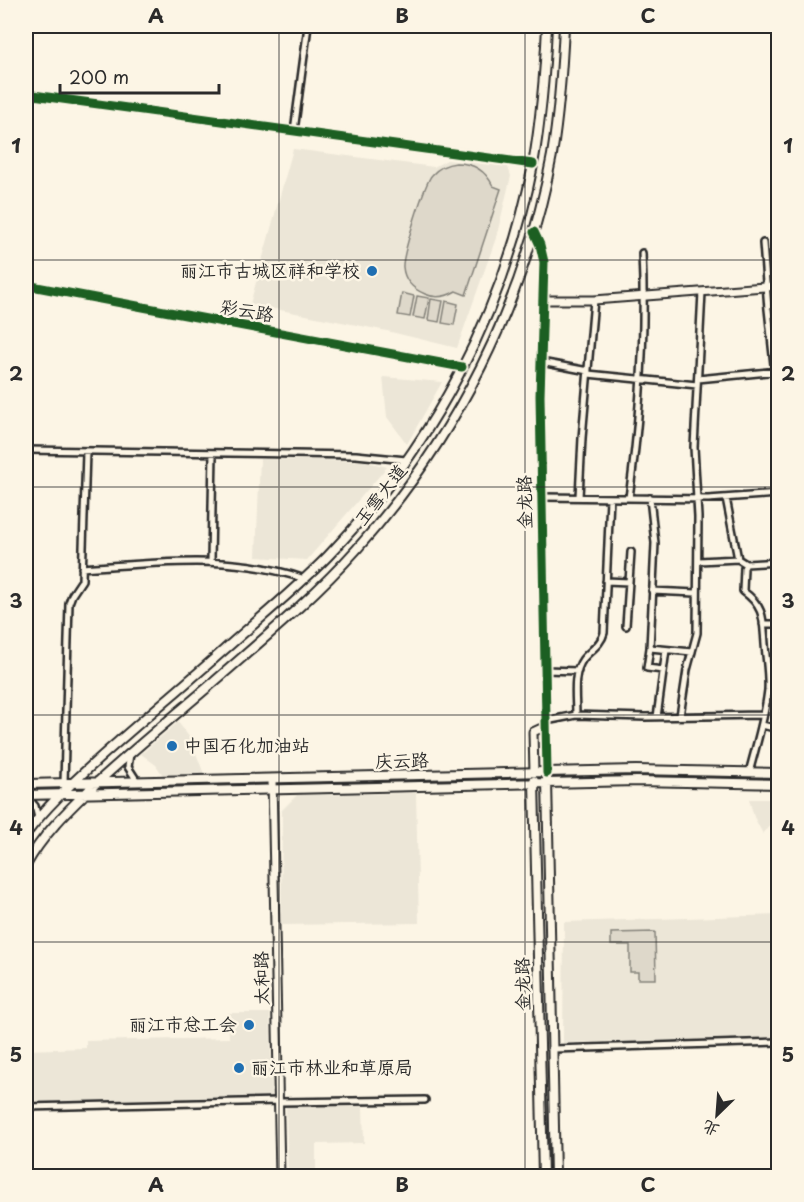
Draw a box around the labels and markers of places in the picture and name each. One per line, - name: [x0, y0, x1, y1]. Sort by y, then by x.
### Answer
- place label: 丽江市古城区祥和学校: [180, 256, 360, 283]
- marker: 丽江市古城区祥和学校: [365, 264, 379, 278]
- place label: 中国石化加油站: [184, 731, 310, 758]
- marker: 中国石化加油站: [165, 739, 179, 753]
- place label: 丽江市总工会: [129, 1010, 237, 1037]
- marker: 丽江市总工会: [242, 1018, 256, 1032]
- place label: 丽江市林业和草原局: [251, 1053, 413, 1080]
- marker: 丽江市林业和草原局: [232, 1061, 246, 1075]

